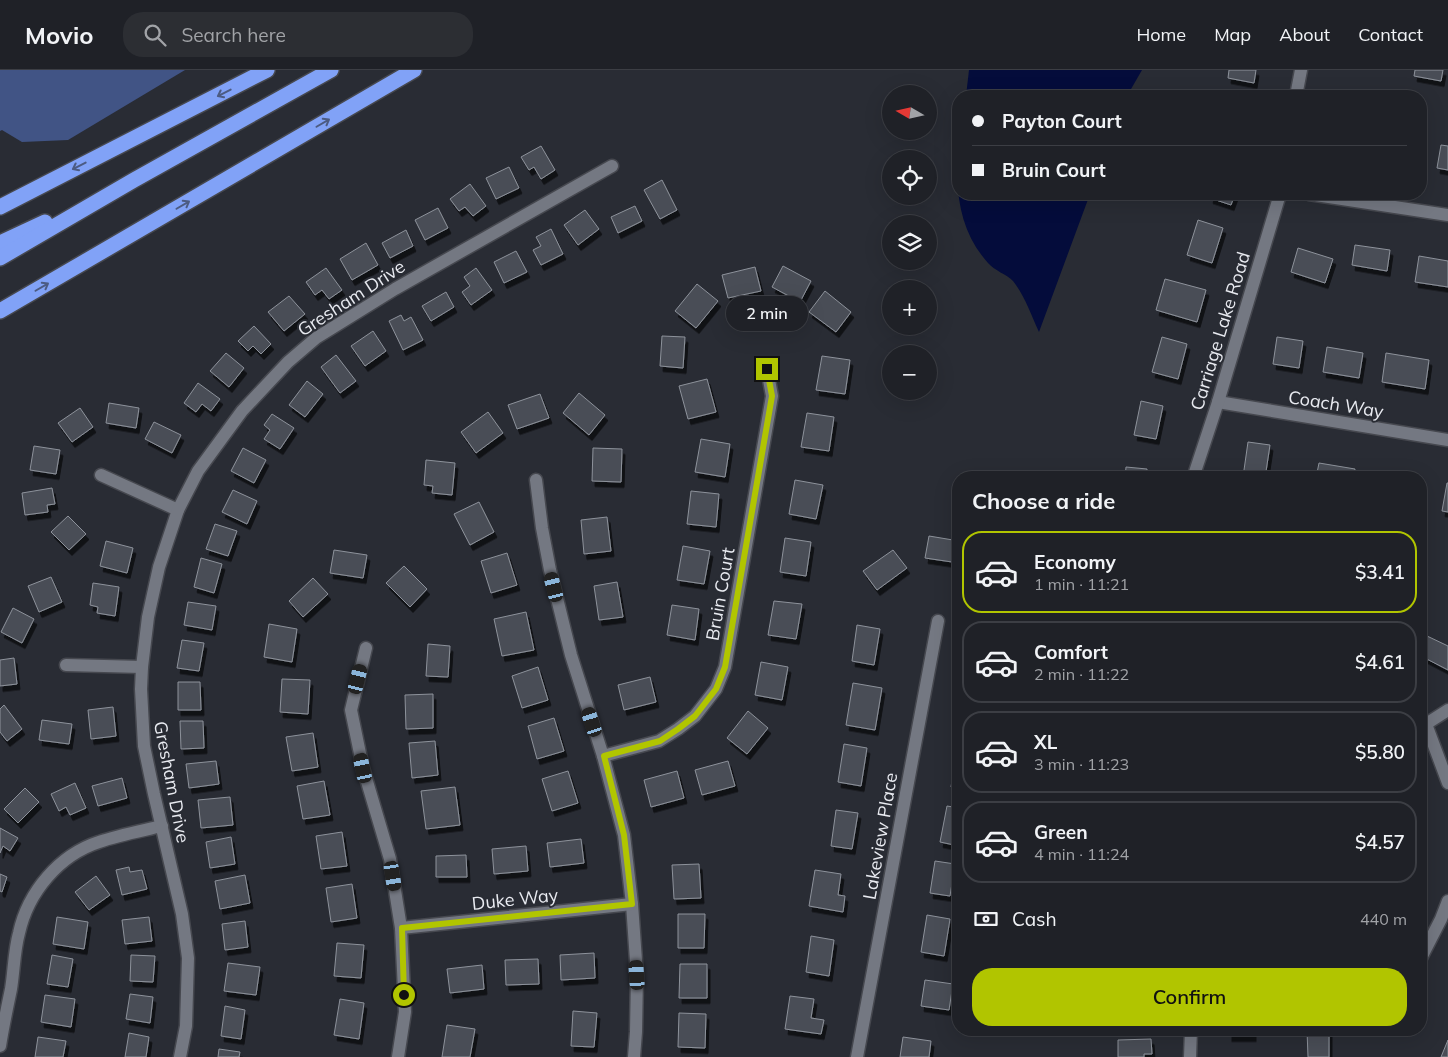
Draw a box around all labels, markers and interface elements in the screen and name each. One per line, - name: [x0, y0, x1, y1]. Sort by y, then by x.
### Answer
- search box: [123, 12, 473, 57]
- text: Movio: [25, 20, 93, 50]
- icon: search: [141, 21, 169, 49]
- text: Search here: [181, 23, 286, 47]
- text: Home: [1136, 23, 1186, 46]
- text: Map: [1214, 23, 1251, 46]
- text: About: [1279, 23, 1330, 46]
- text: Contact: [1358, 23, 1423, 46]
- north arrow: [882, 85, 938, 140]
- map controls: [882, 85, 937, 400]
- one-way arrow: [217, 88, 232, 98]
- text: Payton Court: [1002, 109, 1122, 133]
- one-way arrow: [315, 118, 330, 128]
- button: locate: [882, 150, 937, 205]
- text: Bruin Court: [1002, 158, 1106, 182]
- one-way arrow: [72, 161, 87, 171]
- one-way arrow: [175, 200, 190, 210]
- button: layers: [882, 215, 937, 270]
- street label: Carriage Lake Road: [1185, 249, 1255, 413]
- street label: Gresham Drive: [293, 255, 409, 341]
- button: +: [882, 280, 937, 335]
- one-way arrow: [35, 281, 49, 291]
- callout: 2 min: [726, 296, 808, 332]
- text: 2 min: [746, 303, 788, 323]
- button: −: [882, 345, 937, 400]
- route end: [756, 358, 778, 380]
- street label: Coach Way: [1287, 385, 1386, 423]
- text: Choose a ride: [972, 487, 1115, 515]
- street label: Bruin Court: [700, 546, 740, 642]
- icon: car: [974, 550, 1019, 595]
- text: Economy: [1034, 550, 1116, 574]
- text: $3.41: [1355, 560, 1405, 584]
- car: [543, 571, 564, 603]
- text: 1 min · 11:21: [1034, 574, 1129, 594]
- icon: car: [974, 640, 1019, 685]
- text: Comfort: [1034, 640, 1108, 664]
- text: $4.61: [1355, 650, 1405, 674]
- car: [347, 663, 368, 695]
- text: 2 min · 11:22: [1034, 664, 1129, 684]
- car: [580, 705, 603, 739]
- street label: Gresham Drive: [149, 719, 195, 845]
- icon: car: [974, 730, 1019, 775]
- text: XL: [1034, 730, 1057, 754]
- text: $5.80: [1355, 740, 1405, 764]
- car: [352, 752, 373, 784]
- text: 3 min · 11:23: [1034, 754, 1129, 774]
- street label: Lakeview Place: [858, 771, 902, 901]
- icon: car: [974, 820, 1019, 865]
- text: Green: [1034, 820, 1088, 844]
- text: $4.57: [1355, 830, 1405, 854]
- text: 4 min · 11:24: [1034, 844, 1129, 864]
- car: [383, 860, 402, 892]
- street label: Duke Way: [471, 883, 560, 915]
- icon: cash: [972, 905, 1000, 933]
- text: Cash: [1012, 907, 1057, 931]
- text: 440 m: [1360, 909, 1407, 929]
- car: [628, 960, 645, 990]
- button: Confirm: [972, 968, 1407, 1026]
- route start: [393, 984, 415, 1006]

